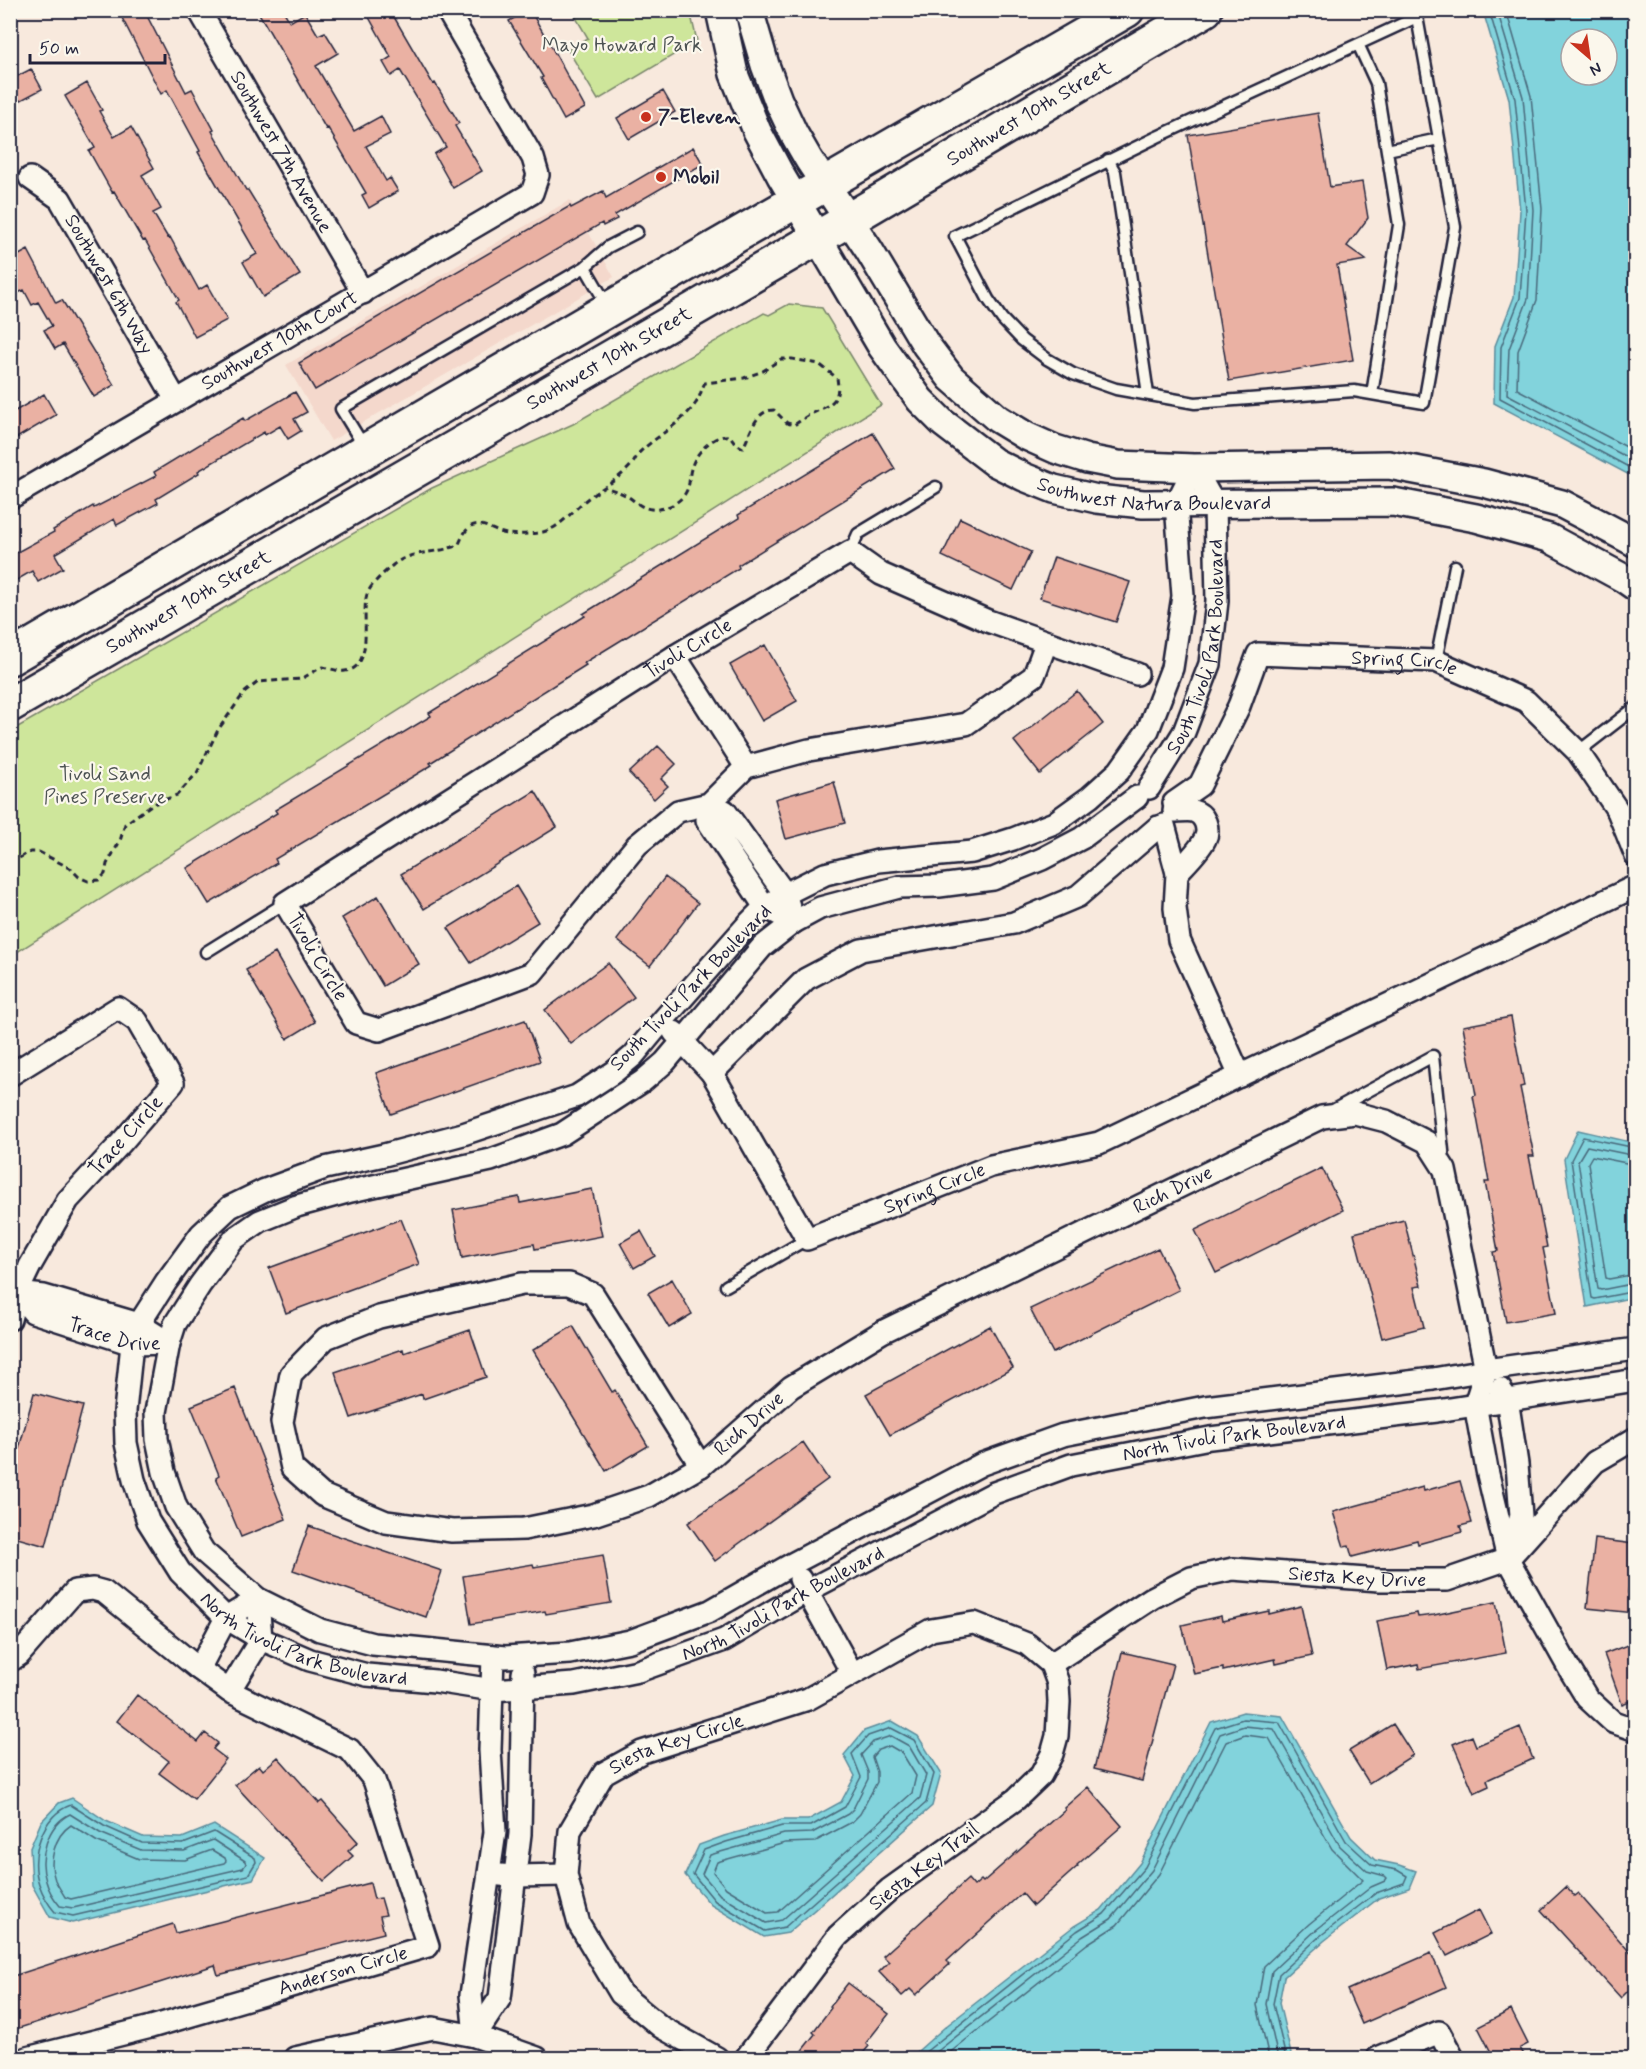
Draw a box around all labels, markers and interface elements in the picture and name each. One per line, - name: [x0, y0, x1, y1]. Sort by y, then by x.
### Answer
- scale bar: [30, 27, 165, 65]
- north arrow: [1559, 27, 1619, 87]
- park label: Mayo Howard Park: [542, 32, 702, 59]
- text: 50 m: [39, 37, 79, 61]
- street label: Southwest 10th Street: [942, 55, 1116, 173]
- text: N: [1586, 57, 1605, 81]
- street label: Southwest 7th Avenue: [224, 66, 339, 238]
- place label: 7-Eleven: [658, 104, 741, 131]
- marker: 7-Eleven: [639, 110, 653, 124]
- place label: Mobil: [673, 164, 719, 191]
- marker: Mobil: [654, 170, 668, 184]
- street label: Southwest 6th Way: [58, 209, 160, 359]
- street label: Southwest 10th Court: [196, 284, 363, 397]
- street label: Southwest 10th Street: [522, 300, 697, 417]
- street label: Southwest Natura Boulevard: [1033, 470, 1271, 518]
- street label: South Tivoli Park Boulevard: [1160, 539, 1231, 760]
- street label: Southwest 10th Street: [101, 543, 276, 660]
- street label: Tivoli Circle: [639, 612, 737, 686]
- street label: Spring Circle: [1351, 644, 1462, 682]
- park label: Tivoli Sand Pines Preserve: [44, 761, 166, 811]
- street label: South Tivoli Park Boulevard: [604, 899, 778, 1077]
- street label: Tivoli Circle: [280, 908, 354, 1006]
- street label: Trace Circle: [82, 1090, 170, 1182]
- street label: Spring Circle: [880, 1156, 989, 1221]
- street label: Rich Drive: [1129, 1159, 1217, 1221]
- street label: Trace Drive: [65, 1311, 161, 1358]
- street label: Rich Drive: [708, 1386, 790, 1462]
- street label: North Tivoli Park Boulevard: [1120, 1408, 1347, 1468]
- street label: North Tivoli Park Boulevard: [678, 1540, 889, 1668]
- street label: Siesta Key Drive: [1287, 1560, 1426, 1594]
- street label: North Tivoli Park Boulevard: [194, 1586, 408, 1692]
- street label: Siesta Key Circle: [604, 1707, 747, 1781]
- street label: Siesta Key Trail: [863, 1817, 985, 1917]
- street label: Anderson Circle: [275, 1940, 411, 2002]

